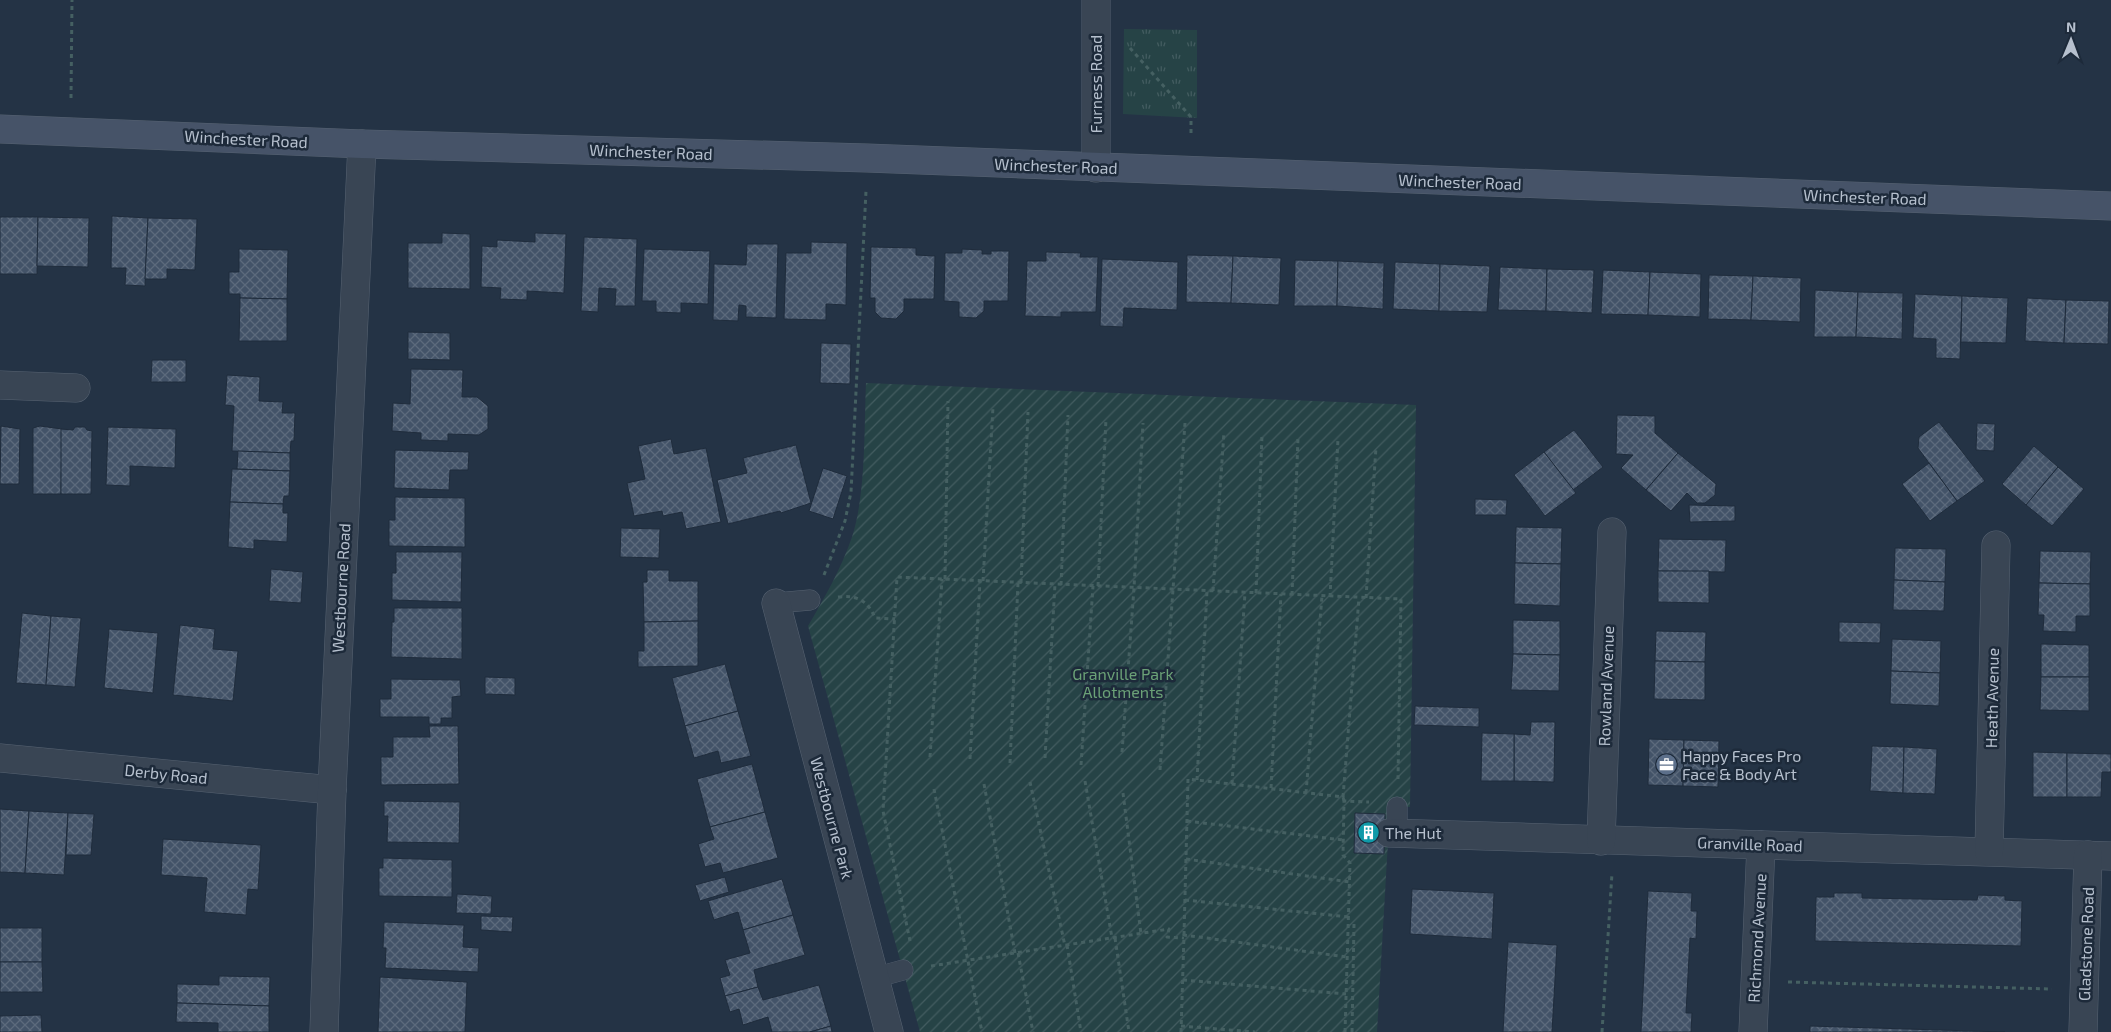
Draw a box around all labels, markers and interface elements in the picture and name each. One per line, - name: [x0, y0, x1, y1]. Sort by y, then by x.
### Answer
- north arrow: [2046, 15, 2096, 65]
- text: N: [2066, 18, 2076, 35]
- street label: Furness Road: [1086, 35, 1105, 133]
- street label: Winchester Road: [184, 126, 308, 151]
- street label: Winchester Road: [589, 140, 713, 163]
- street label: Winchester Road: [994, 154, 1118, 177]
- street label: Winchester Road: [1398, 170, 1522, 193]
- street label: Winchester Road: [1803, 185, 1927, 208]
- street label: Westbourne Road: [328, 523, 353, 653]
- street label: Rowland Avenue: [1594, 625, 1617, 747]
- street label: Heath Avenue: [1981, 648, 2002, 748]
- park label: Granville Park Allotments: [1072, 664, 1174, 701]
- place label: Happy Faces Pro Face & Body Art: [1682, 746, 1801, 783]
- office icon: Happy Faces Pro Face & Body Art: [1654, 753, 1678, 777]
- street label: Westbourne Park: [807, 755, 858, 881]
- street label: Derby Road: [124, 760, 208, 787]
- building icon: The Hut: [1357, 821, 1381, 845]
- place label: The Hut: [1385, 823, 1442, 842]
- street label: Granville Road: [1697, 832, 1803, 855]
- street label: Richmond Avenue: [1744, 873, 1769, 1003]
- street label: Gladstone Road: [2074, 886, 2097, 1001]

